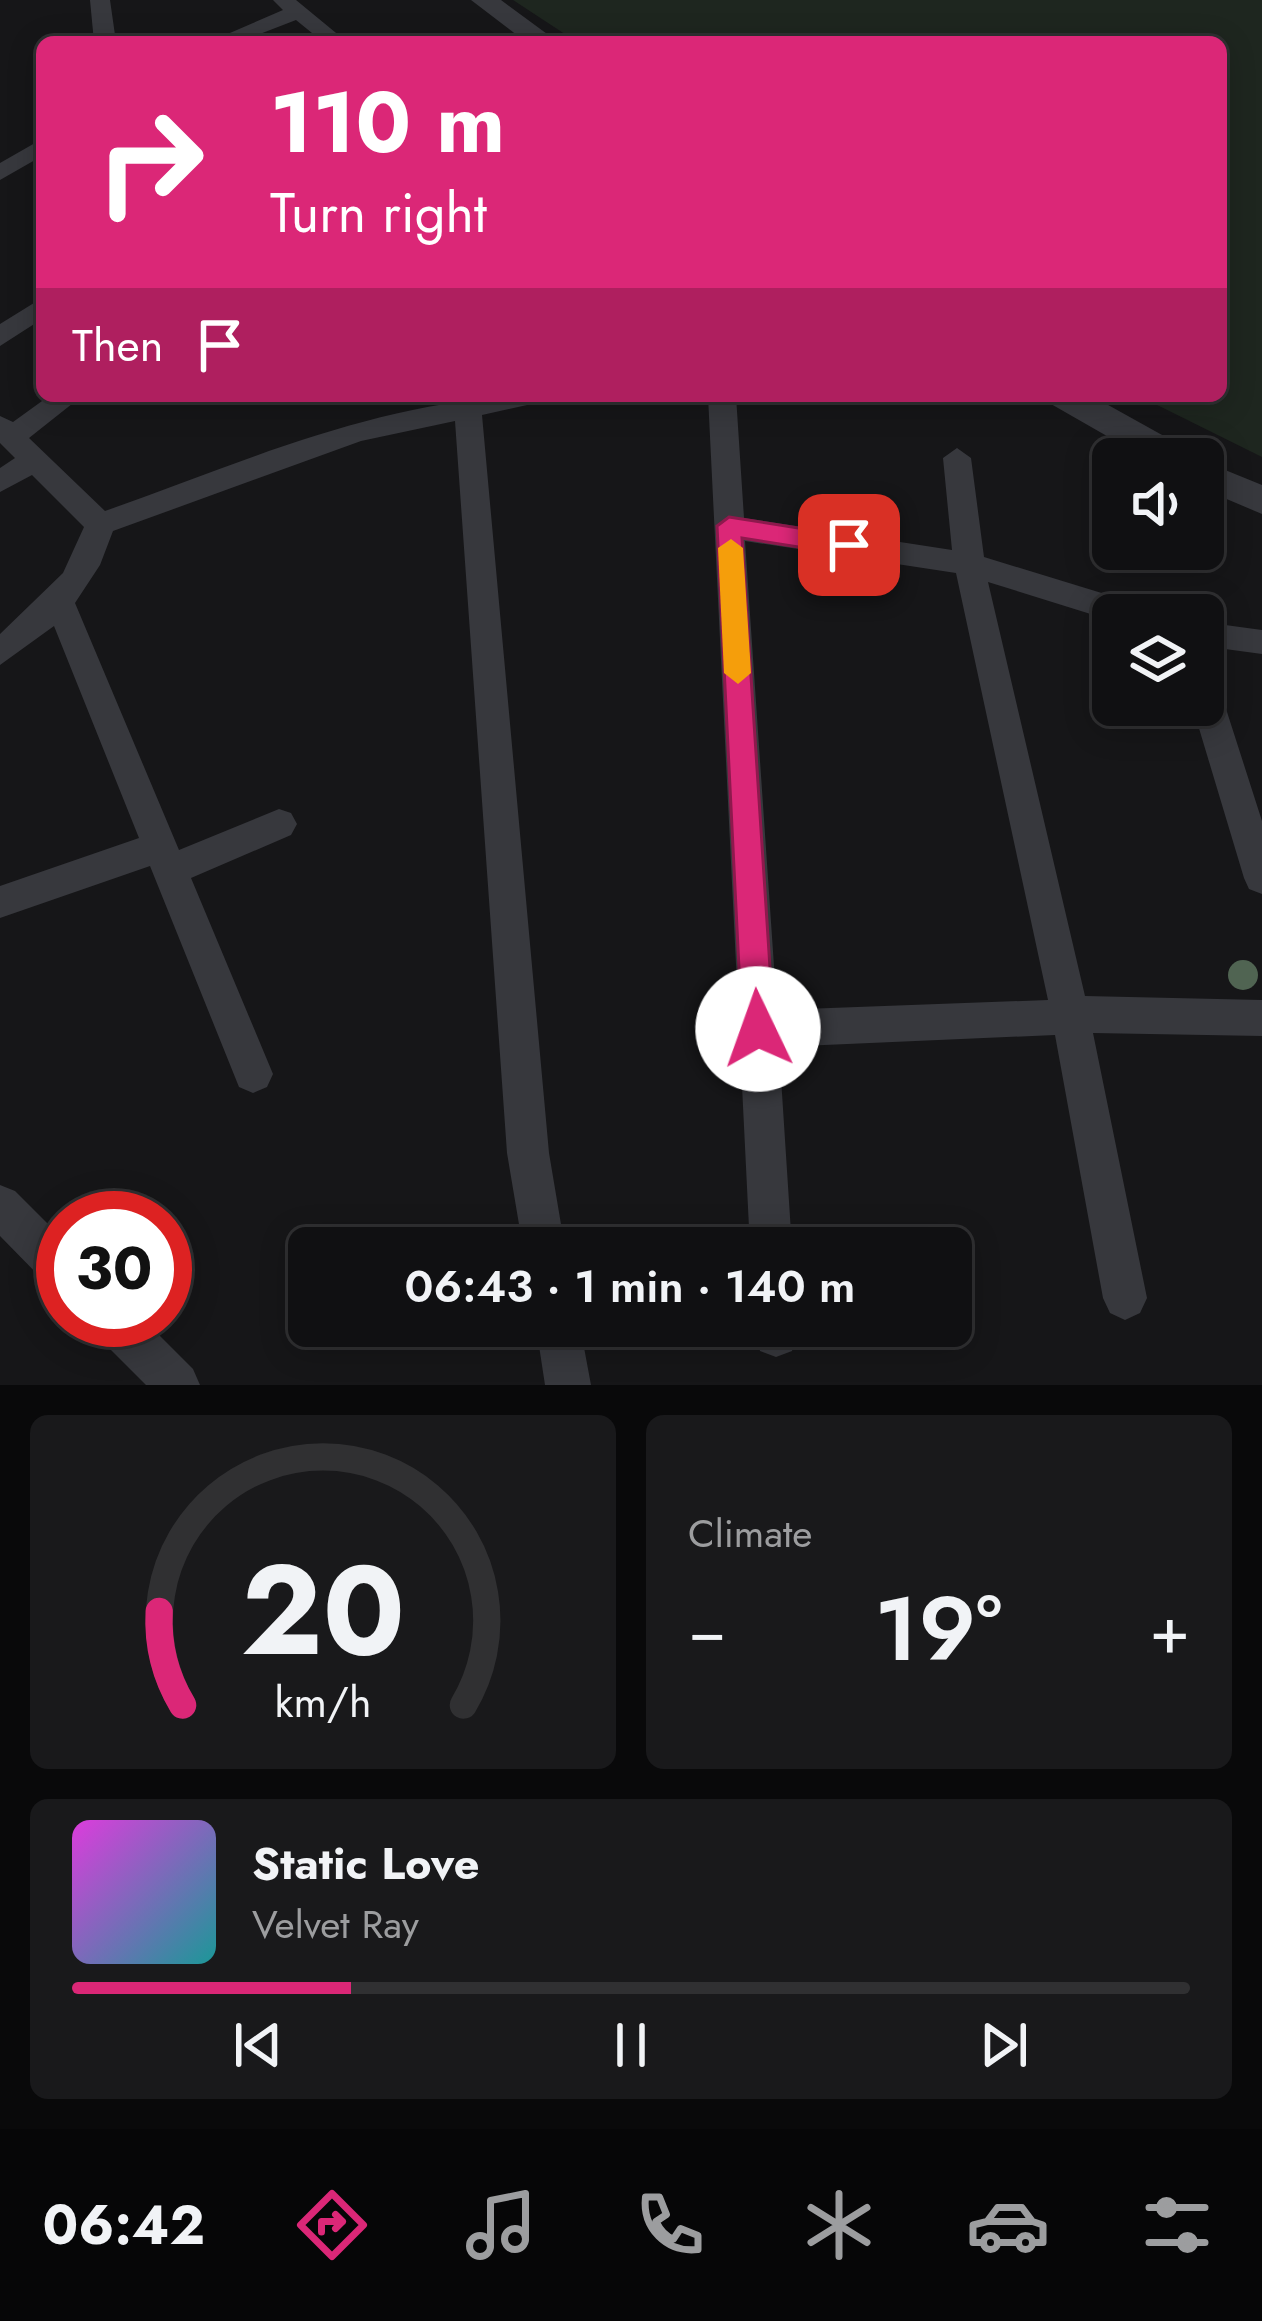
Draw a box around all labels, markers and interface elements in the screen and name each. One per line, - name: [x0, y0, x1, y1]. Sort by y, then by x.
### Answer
- text: 110 m: [270, 62, 505, 184]
- icon: right: [72, 84, 228, 240]
- text: Turn right: [270, 174, 487, 252]
- icon: arrive: [187, 312, 253, 378]
- text: Then: [72, 313, 163, 378]
- map controls: [1092, 438, 1224, 726]
- button: sound: [1092, 438, 1224, 570]
- pin: [798, 494, 900, 596]
- icon: arrive: [816, 512, 882, 578]
- button: layers: [1092, 594, 1224, 726]
- position arrow: [695, 966, 821, 1092]
- speed limit sign: 30: [36, 1191, 192, 1347]
- text: 06:43 · 1 min · 140 m: [405, 1254, 855, 1319]
- text: Climate: [688, 1505, 812, 1562]
- text: 20: [241, 1520, 405, 1701]
- text: 19°: [874, 1564, 1002, 1694]
- text: −: [688, 1582, 727, 1678]
- text: +: [1149, 1582, 1190, 1678]
- text: km/h: [275, 1671, 371, 1733]
- text: Static Love: [252, 1831, 480, 1896]
- text: Velvet Ray: [252, 1896, 419, 1953]
- icon: previous: [225, 2012, 291, 2078]
- icon: pause: [598, 2012, 664, 2078]
- icon: next: [971, 2012, 1037, 2078]
- icon: directions: [290, 2183, 374, 2267]
- icon: music: [459, 2183, 543, 2267]
- icon: phone: [628, 2183, 712, 2267]
- icon: climate: [797, 2183, 881, 2267]
- icon: car: [966, 2183, 1050, 2267]
- icon: filters: [1135, 2183, 1219, 2267]
- text: 06:42: [43, 2186, 205, 2264]

